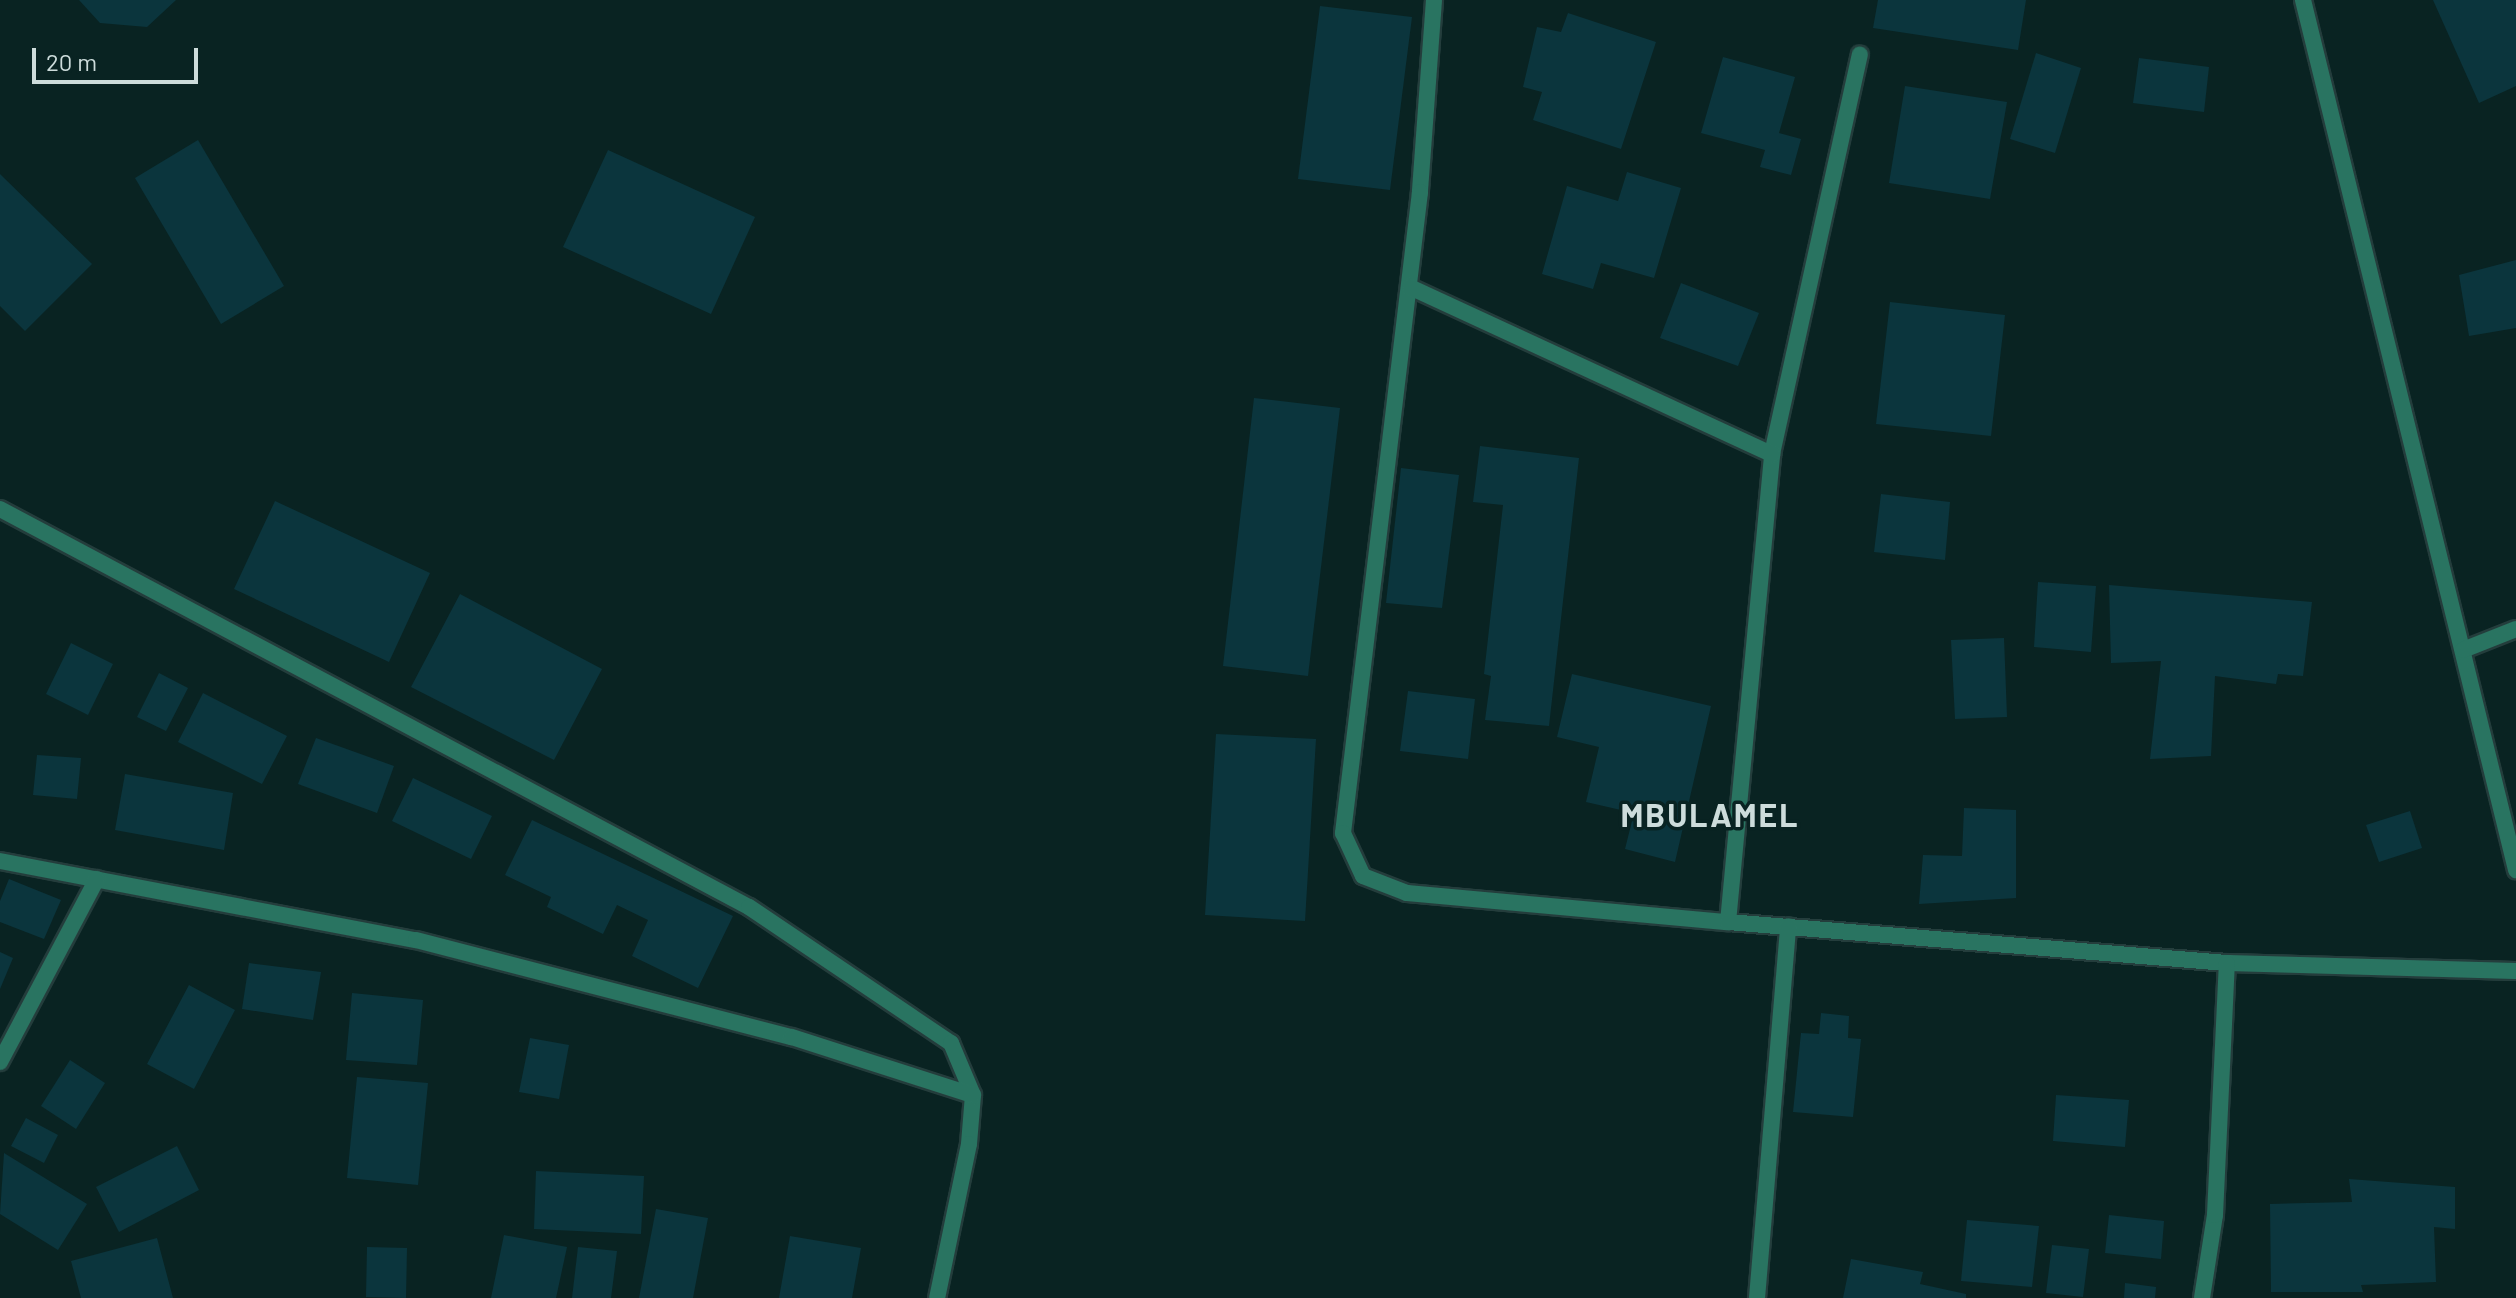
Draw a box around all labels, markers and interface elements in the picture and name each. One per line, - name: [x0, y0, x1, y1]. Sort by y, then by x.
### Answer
- scale bar: [36, 32, 202, 82]
- text: 20 m: [46, 47, 97, 76]
- district label: MBULAMEL: [1620, 795, 1800, 833]

